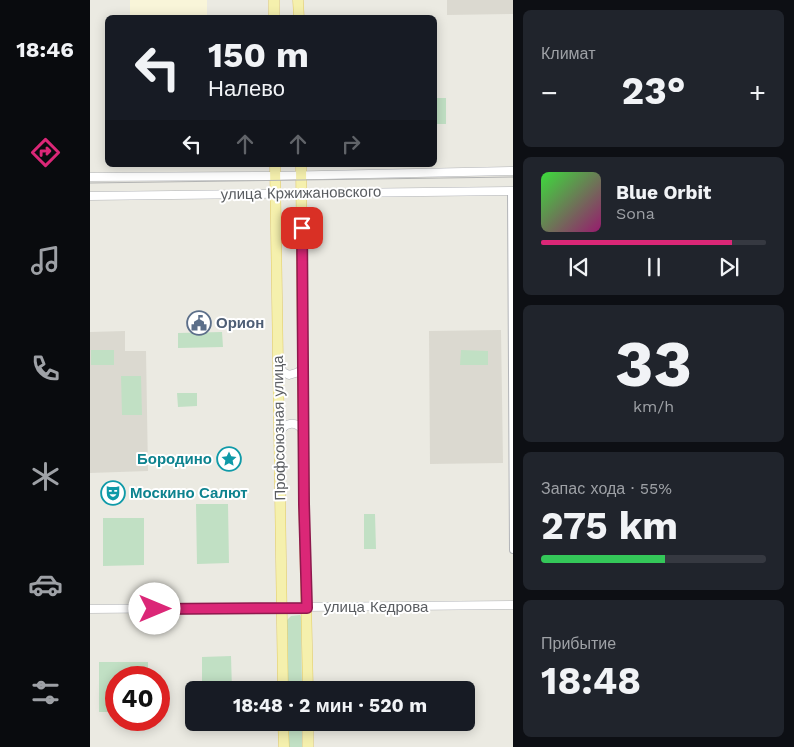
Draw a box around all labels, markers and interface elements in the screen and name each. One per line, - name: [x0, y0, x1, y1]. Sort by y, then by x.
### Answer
- text: 150 m: [208, 34, 309, 76]
- icon: left: [125, 35, 190, 100]
- text: 18:46: [16, 37, 74, 62]
- text: Климат: [541, 44, 595, 63]
- text: 23°: [622, 69, 686, 113]
- text: Налево: [208, 76, 285, 101]
- text: −: [541, 76, 558, 109]
- text: +: [749, 76, 766, 109]
- icon: left: [178, 130, 206, 158]
- icon: ahead: [231, 130, 259, 158]
- icon: ahead: [284, 130, 312, 158]
- icon: right: [337, 130, 365, 158]
- icon: directions: [28, 135, 63, 170]
- text: Blue Orbit: [616, 181, 711, 204]
- street label: улица Кржижановского: [220, 183, 382, 203]
- text: Sona: [616, 204, 655, 223]
- pin: [281, 207, 323, 249]
- icon: arrive: [288, 214, 316, 242]
- icon: music: [28, 243, 63, 278]
- icon: previous: [565, 253, 593, 281]
- icon: pause: [640, 253, 668, 281]
- icon: next: [715, 253, 743, 281]
- public building icon: Орион: [186, 310, 212, 336]
- place label: Орион: [216, 314, 264, 332]
- text: 33: [615, 326, 692, 402]
- icon: phone: [28, 351, 63, 386]
- street label: Профсоюзная улица: [269, 355, 289, 501]
- text: km/h: [633, 397, 674, 416]
- place icon: Бородино: [216, 446, 242, 472]
- place label: Бородино: [137, 450, 212, 468]
- icon: climate: [28, 459, 63, 494]
- text: Запас хода · 55%: [541, 479, 672, 498]
- theatre icon: Москино Салют: [100, 480, 126, 506]
- place label: Москино Салют: [130, 484, 248, 502]
- text: 275 km: [541, 504, 678, 548]
- icon: car: [28, 567, 63, 602]
- position arrow: [128, 582, 180, 634]
- street label: улица Кедрова: [324, 598, 429, 616]
- text: Прибытие: [541, 634, 616, 653]
- text: 18:48: [541, 659, 641, 703]
- speed limit sign: 40: [105, 666, 170, 731]
- icon: filters: [28, 675, 63, 710]
- text: 18:48 · 2 мин · 520 m: [233, 694, 427, 717]

